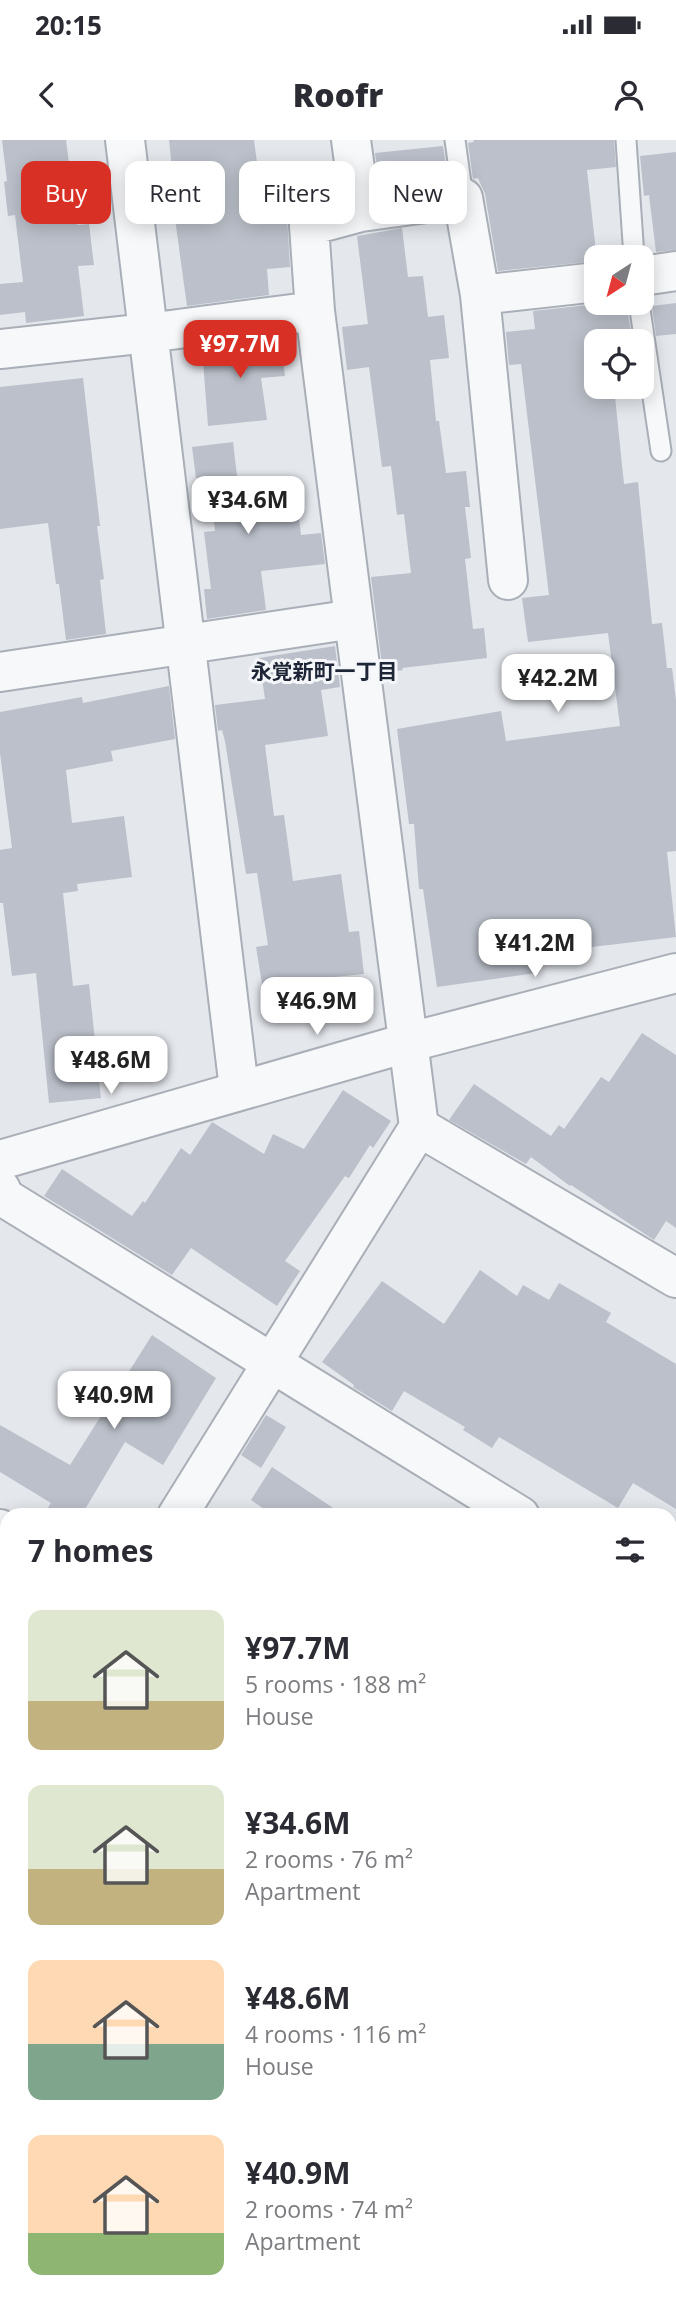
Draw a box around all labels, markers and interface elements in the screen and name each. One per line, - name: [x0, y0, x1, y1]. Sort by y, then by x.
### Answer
- text: 20:15: [35, 7, 102, 43]
- text: Roofr: [293, 73, 383, 116]
- icon: back: [28, 76, 66, 114]
- icon: person: [610, 76, 648, 114]
- chip: Buy: [21, 161, 111, 224]
- chip: Rent: [125, 161, 225, 224]
- chip: Filters: [239, 161, 355, 224]
- chip: New: [369, 161, 467, 224]
- north arrow: [584, 245, 654, 315]
- map controls: [584, 245, 654, 399]
- pin: ¥97.7M: [183, 320, 297, 380]
- text: ¥97.7M: [200, 327, 280, 359]
- button: locate: [584, 329, 654, 399]
- pin: ¥34.6M: [191, 476, 305, 536]
- text: ¥34.6M: [208, 483, 288, 515]
- pin: ¥42.2M: [501, 654, 615, 714]
- district label: 永覚新町一丁目: [251, 657, 398, 685]
- text: ¥42.2M: [518, 661, 598, 693]
- pin: ¥41.2M: [478, 920, 592, 979]
- text: ¥41.2M: [495, 926, 575, 958]
- pin: ¥46.9M: [260, 978, 374, 1037]
- text: ¥46.9M: [277, 984, 357, 1016]
- pin: ¥48.6M: [54, 1037, 168, 1096]
- text: ¥48.6M: [71, 1043, 151, 1075]
- pin: ¥40.9M: [57, 1372, 171, 1431]
- text: ¥40.9M: [74, 1378, 154, 1410]
- text: 7 homes: [28, 1530, 153, 1571]
- icon: filters: [611, 1531, 649, 1569]
- text: ¥97.7M: [245, 1627, 350, 1668]
- icon: home: [84, 1638, 168, 1722]
- text: 5 rooms · 188 m²: [245, 1668, 426, 1700]
- text: House: [245, 1700, 314, 1732]
- text: ¥34.6M: [245, 1802, 350, 1843]
- icon: home: [84, 1813, 168, 1897]
- text: 2 rooms · 76 m²: [245, 1843, 413, 1875]
- text: Apartment: [245, 1875, 361, 1907]
- text: ¥48.6M: [245, 1977, 350, 2018]
- icon: home: [84, 1988, 168, 2072]
- text: 4 rooms · 116 m²: [245, 2018, 426, 2050]
- text: House: [245, 2050, 314, 2082]
- text: ¥40.9M: [245, 2152, 350, 2193]
- icon: home: [84, 2163, 168, 2247]
- text: 2 rooms · 74 m²: [245, 2193, 413, 2225]
- text: Apartment: [245, 2225, 361, 2257]

